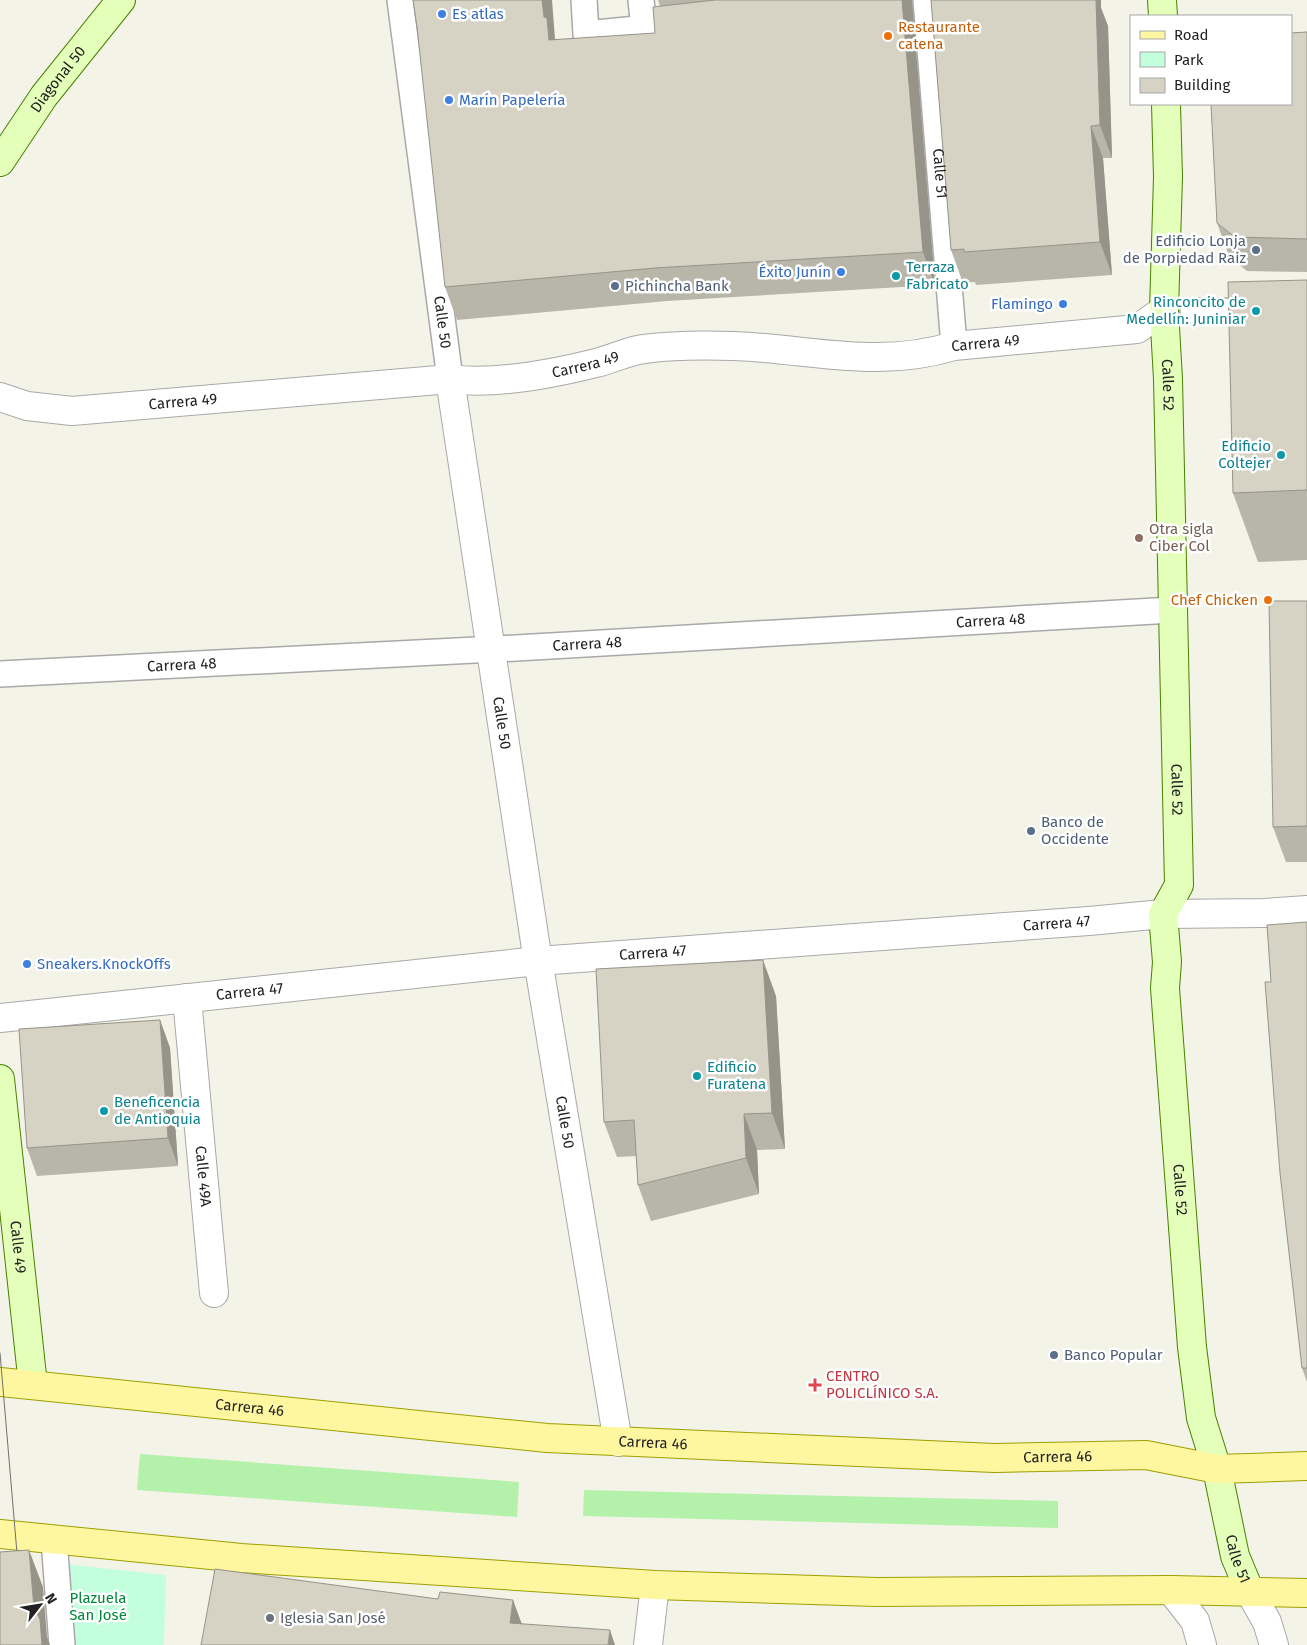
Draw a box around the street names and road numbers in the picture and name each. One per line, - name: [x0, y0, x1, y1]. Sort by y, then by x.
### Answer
- street label: Diagonal 50: [27, 43, 89, 116]
- street label: Calle 51: [929, 148, 951, 199]
- street label: Calle 50: [430, 295, 455, 350]
- street label: Carrera 49: [950, 331, 1021, 355]
- street label: Carrera 49: [550, 347, 622, 382]
- street label: Calle 52: [1158, 358, 1178, 411]
- street label: Carrera 49: [148, 390, 218, 413]
- street label: Carrera 48: [955, 610, 1026, 632]
- street label: Carrera 48: [552, 633, 622, 655]
- street label: Carrera 48: [147, 654, 217, 676]
- street label: Calle 50: [489, 696, 515, 751]
- street label: Calle 52: [1167, 764, 1186, 816]
- street label: Carrera 47: [1022, 912, 1091, 935]
- street label: Carrera 47: [618, 941, 687, 964]
- street label: Carrera 47: [215, 979, 284, 1004]
- street label: Calle 50: [552, 1094, 578, 1150]
- street label: Calle 49A: [192, 1145, 215, 1208]
- street label: Calle 52: [1169, 1163, 1191, 1216]
- street label: Calle 49: [6, 1220, 30, 1274]
- street label: Carrera 46: [214, 1395, 285, 1420]
- street label: Carrera 46: [618, 1432, 688, 1453]
- street label: Carrera 46: [1023, 1447, 1092, 1466]
- street label: Calle 51: [1222, 1533, 1254, 1586]

